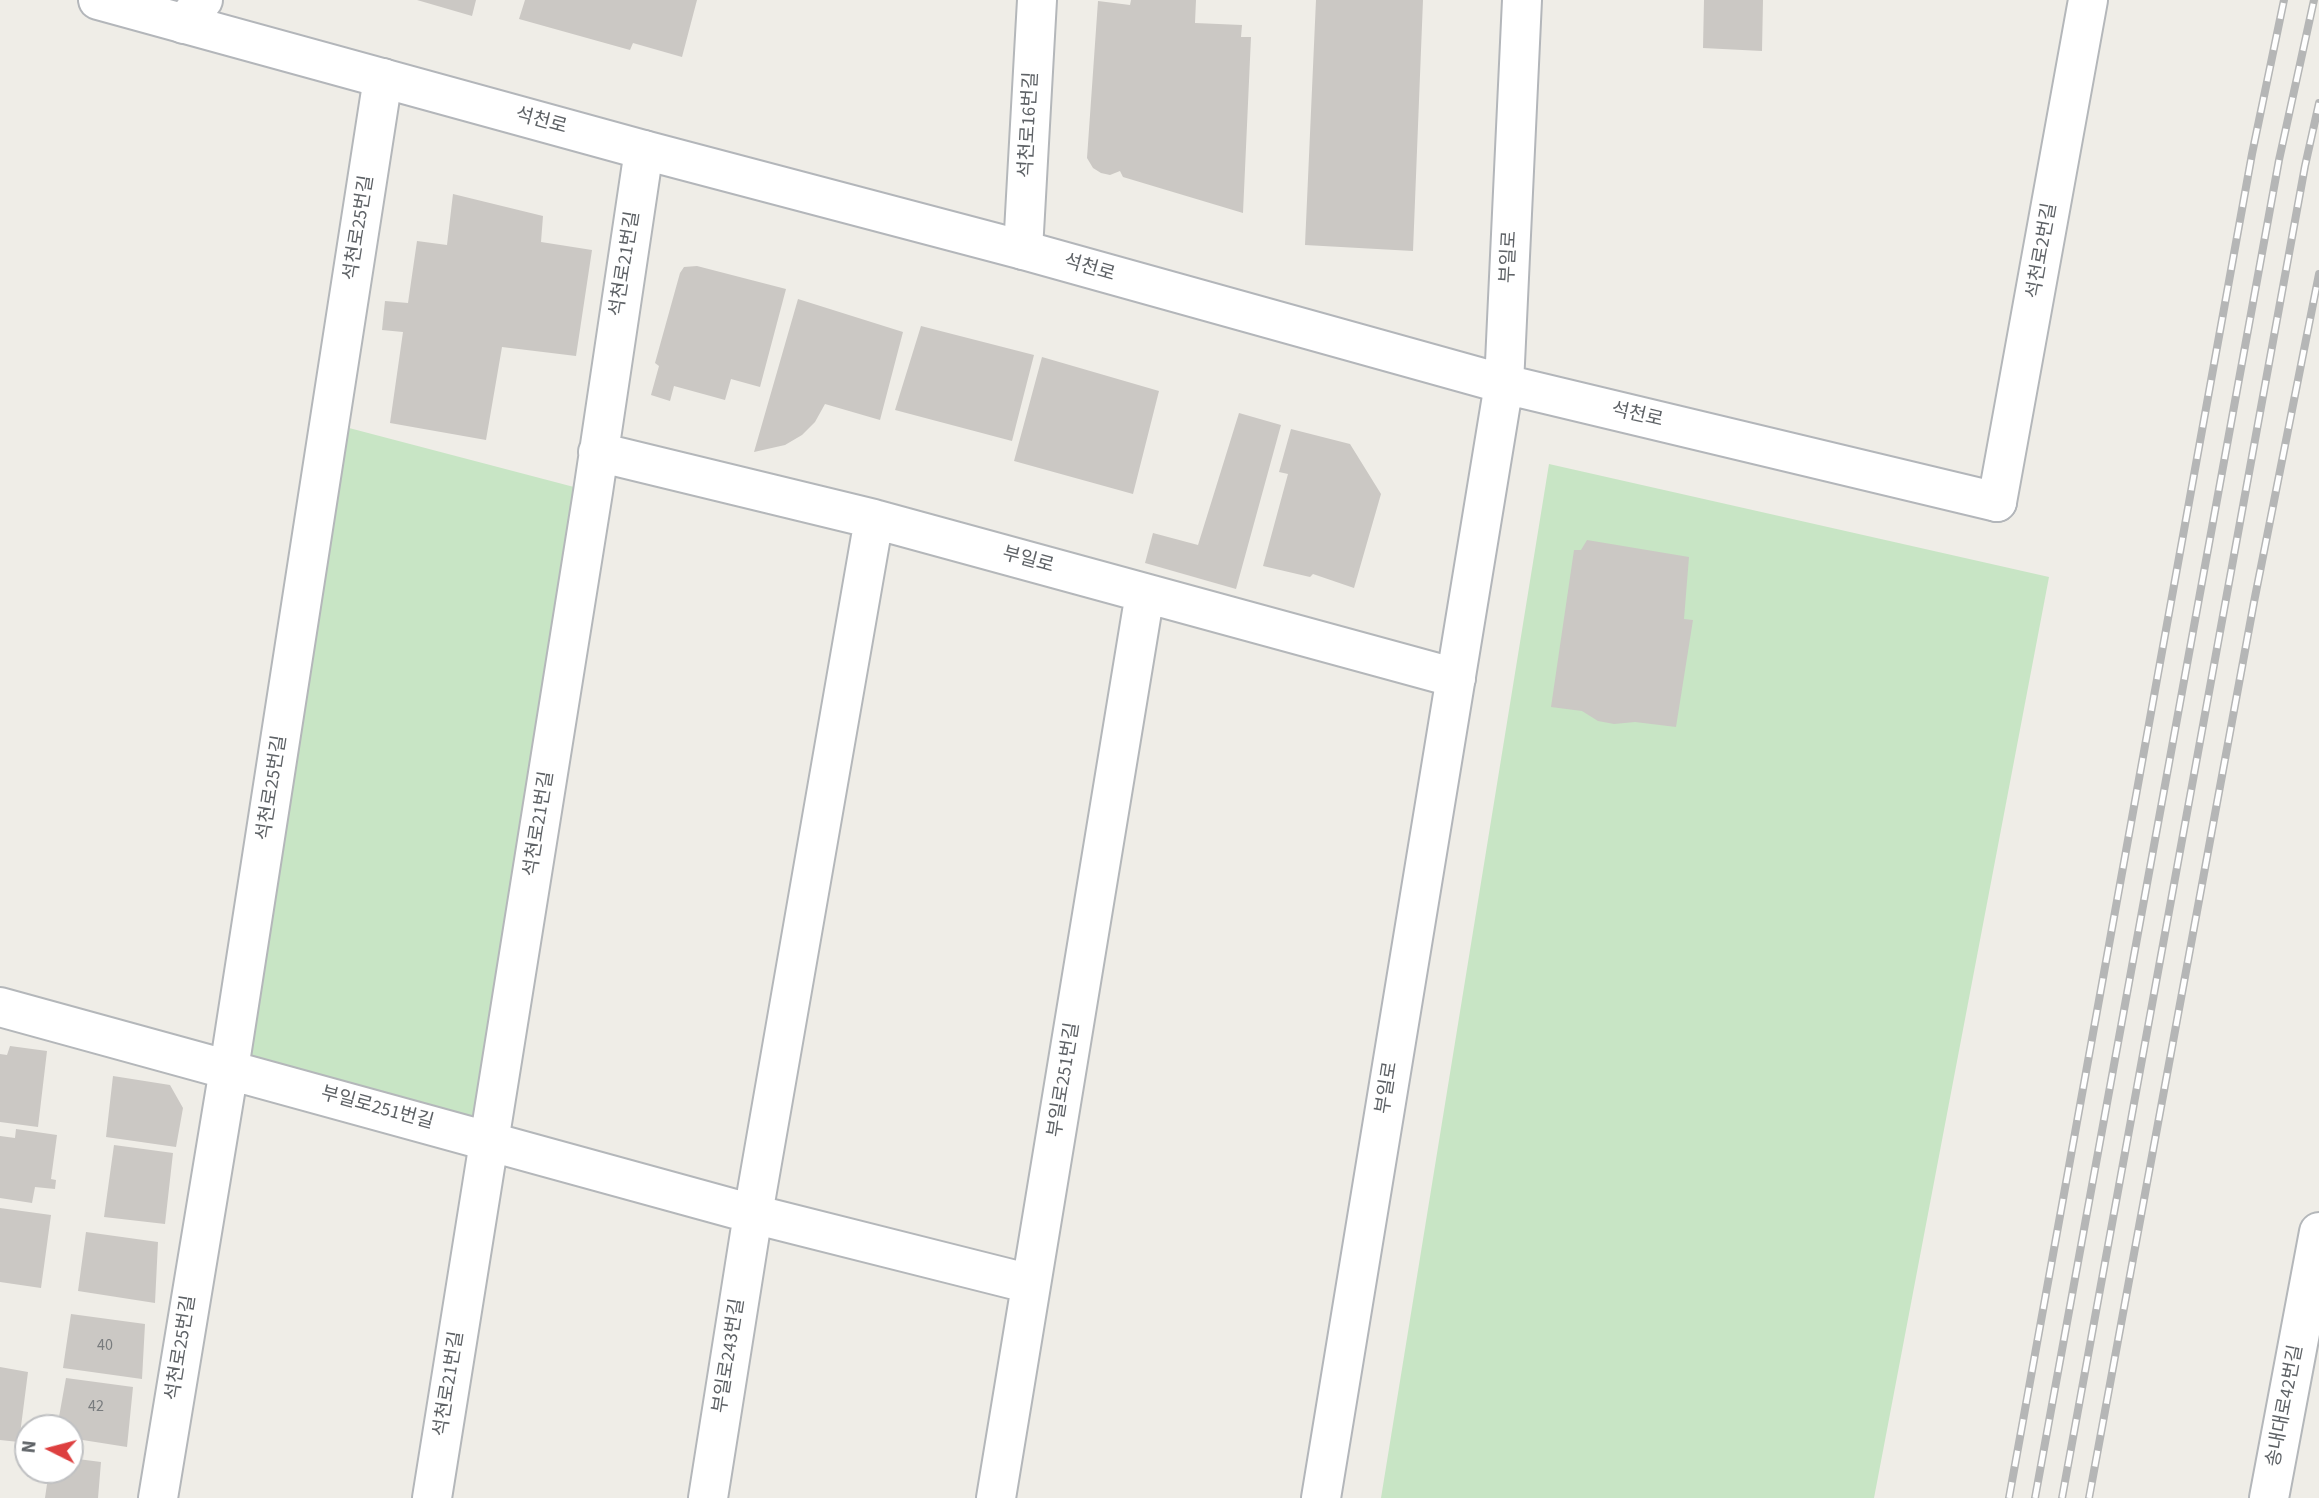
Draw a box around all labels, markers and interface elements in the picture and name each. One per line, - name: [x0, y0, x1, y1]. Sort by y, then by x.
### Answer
- street label: 석천로16번길: [1016, 71, 1044, 179]
- street label: 석천로: [513, 104, 569, 140]
- street label: 석천로25번길: [340, 174, 380, 282]
- street label: 석천로2번길: [2023, 201, 2063, 301]
- street label: 석천로21번길: [606, 210, 646, 318]
- street label: 부일로: [1497, 230, 1523, 284]
- street label: 석천로: [1061, 251, 1117, 287]
- street label: 석천로: [1609, 399, 1665, 433]
- street label: 부일로: [1000, 543, 1056, 579]
- street label: 석천로25번길: [253, 734, 293, 842]
- street label: 석천로21번길: [520, 770, 560, 878]
- street label: 부일로251번길: [1045, 1021, 1085, 1139]
- street label: 부일로: [1373, 1060, 1403, 1116]
- street label: 부일로251번길: [318, 1083, 436, 1135]
- street label: 석천로25번길: [162, 1294, 202, 1402]
- street label: 부일로243번길: [710, 1297, 750, 1415]
- street label: 석천로21번길: [430, 1330, 470, 1438]
- house number: 40: [97, 1336, 113, 1356]
- street label: 송내대로42번길: [2263, 1343, 2309, 1469]
- house number: 42: [88, 1397, 104, 1417]
- north arrow: [14, 1414, 84, 1484]
- text: N: [16, 1439, 44, 1455]

